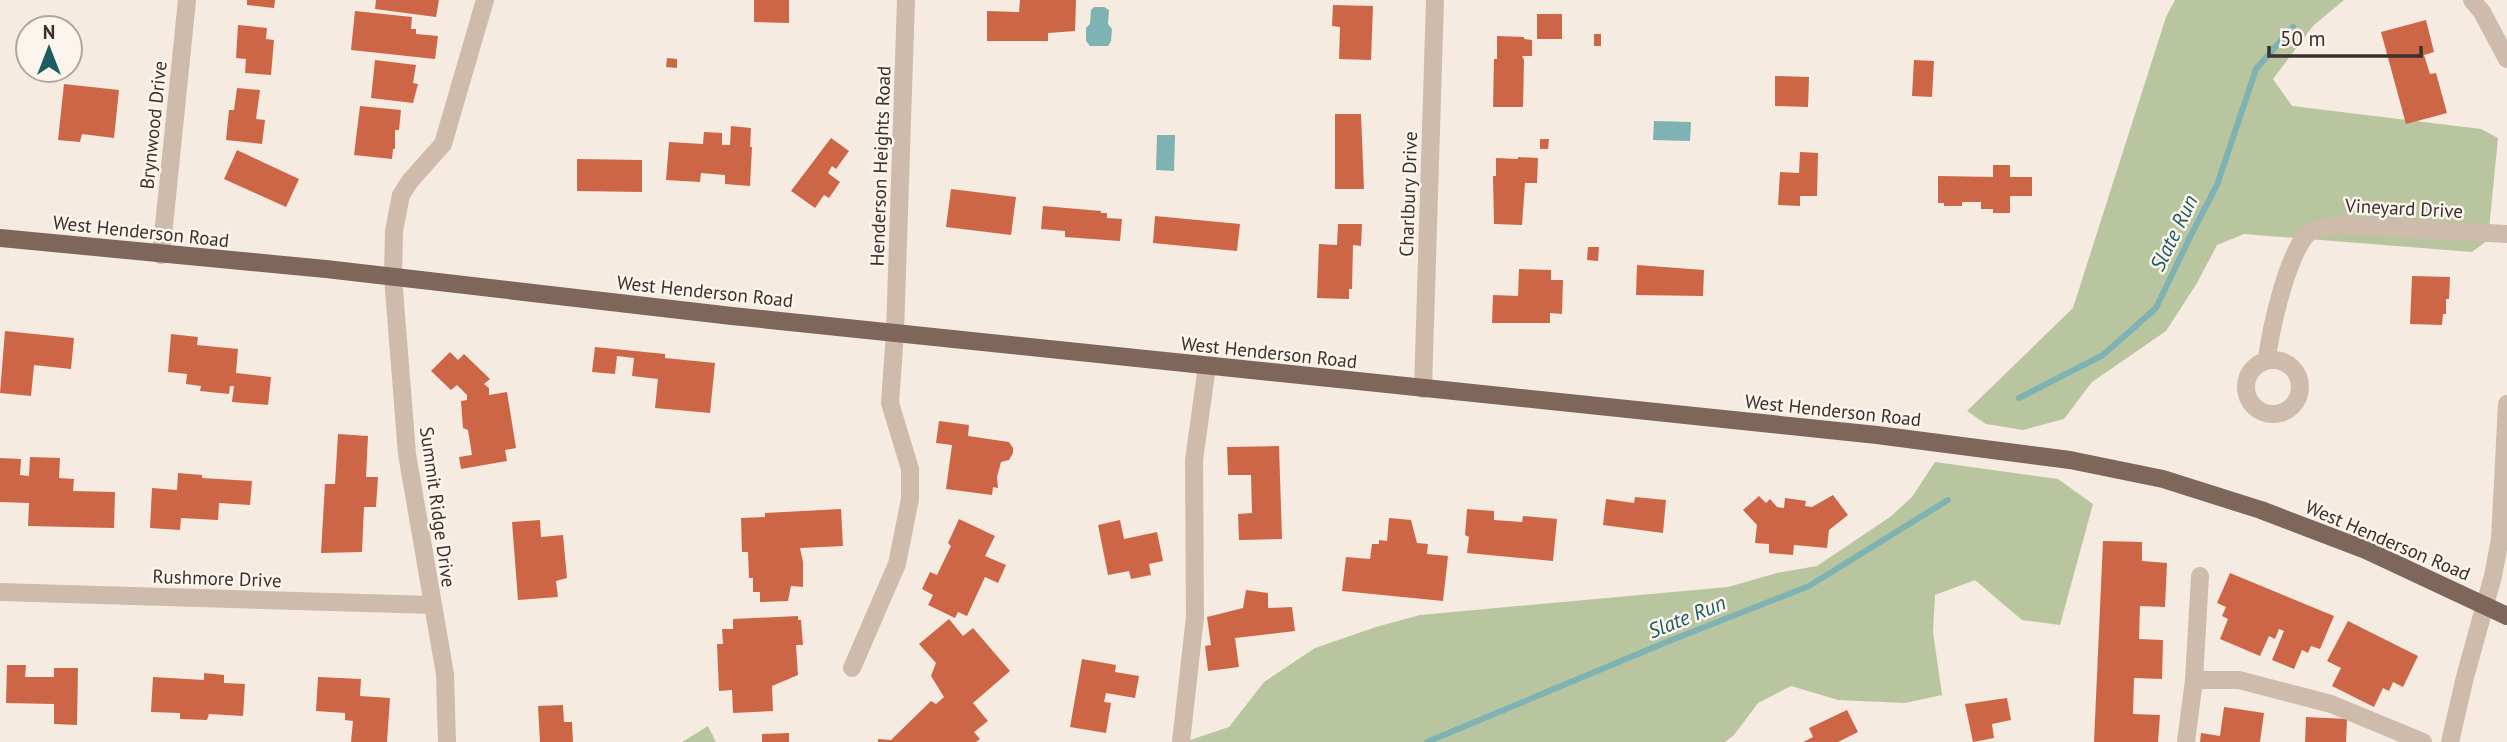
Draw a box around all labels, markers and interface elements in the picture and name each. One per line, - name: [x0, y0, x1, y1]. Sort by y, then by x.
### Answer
- north arrow: [14, 14, 84, 84]
- scale bar: [2269, 14, 2421, 58]
- text: N: [43, 20, 55, 44]
- text: 50 m: [2280, 25, 2326, 52]
- street label: Brynwood Drive: [134, 60, 172, 190]
- street label: Henderson Heights Road: [865, 65, 895, 267]
- street label: Charlbury Drive: [1394, 131, 1422, 257]
- water label: Slate Run: [2144, 190, 2204, 275]
- street label: Vineyard Drive: [2343, 193, 2464, 223]
- street label: West Henderson Road: [52, 210, 230, 252]
- street label: West Henderson Road: [616, 270, 794, 312]
- street label: West Henderson Road: [1180, 331, 1358, 373]
- street label: West Henderson Road: [1744, 389, 1922, 431]
- street label: Summit Ridge Drive: [415, 425, 461, 589]
- street label: West Henderson Road: [2302, 494, 2474, 586]
- street label: Rushmore Drive: [152, 564, 282, 592]
- water label: Slate Run: [1644, 589, 1730, 644]

